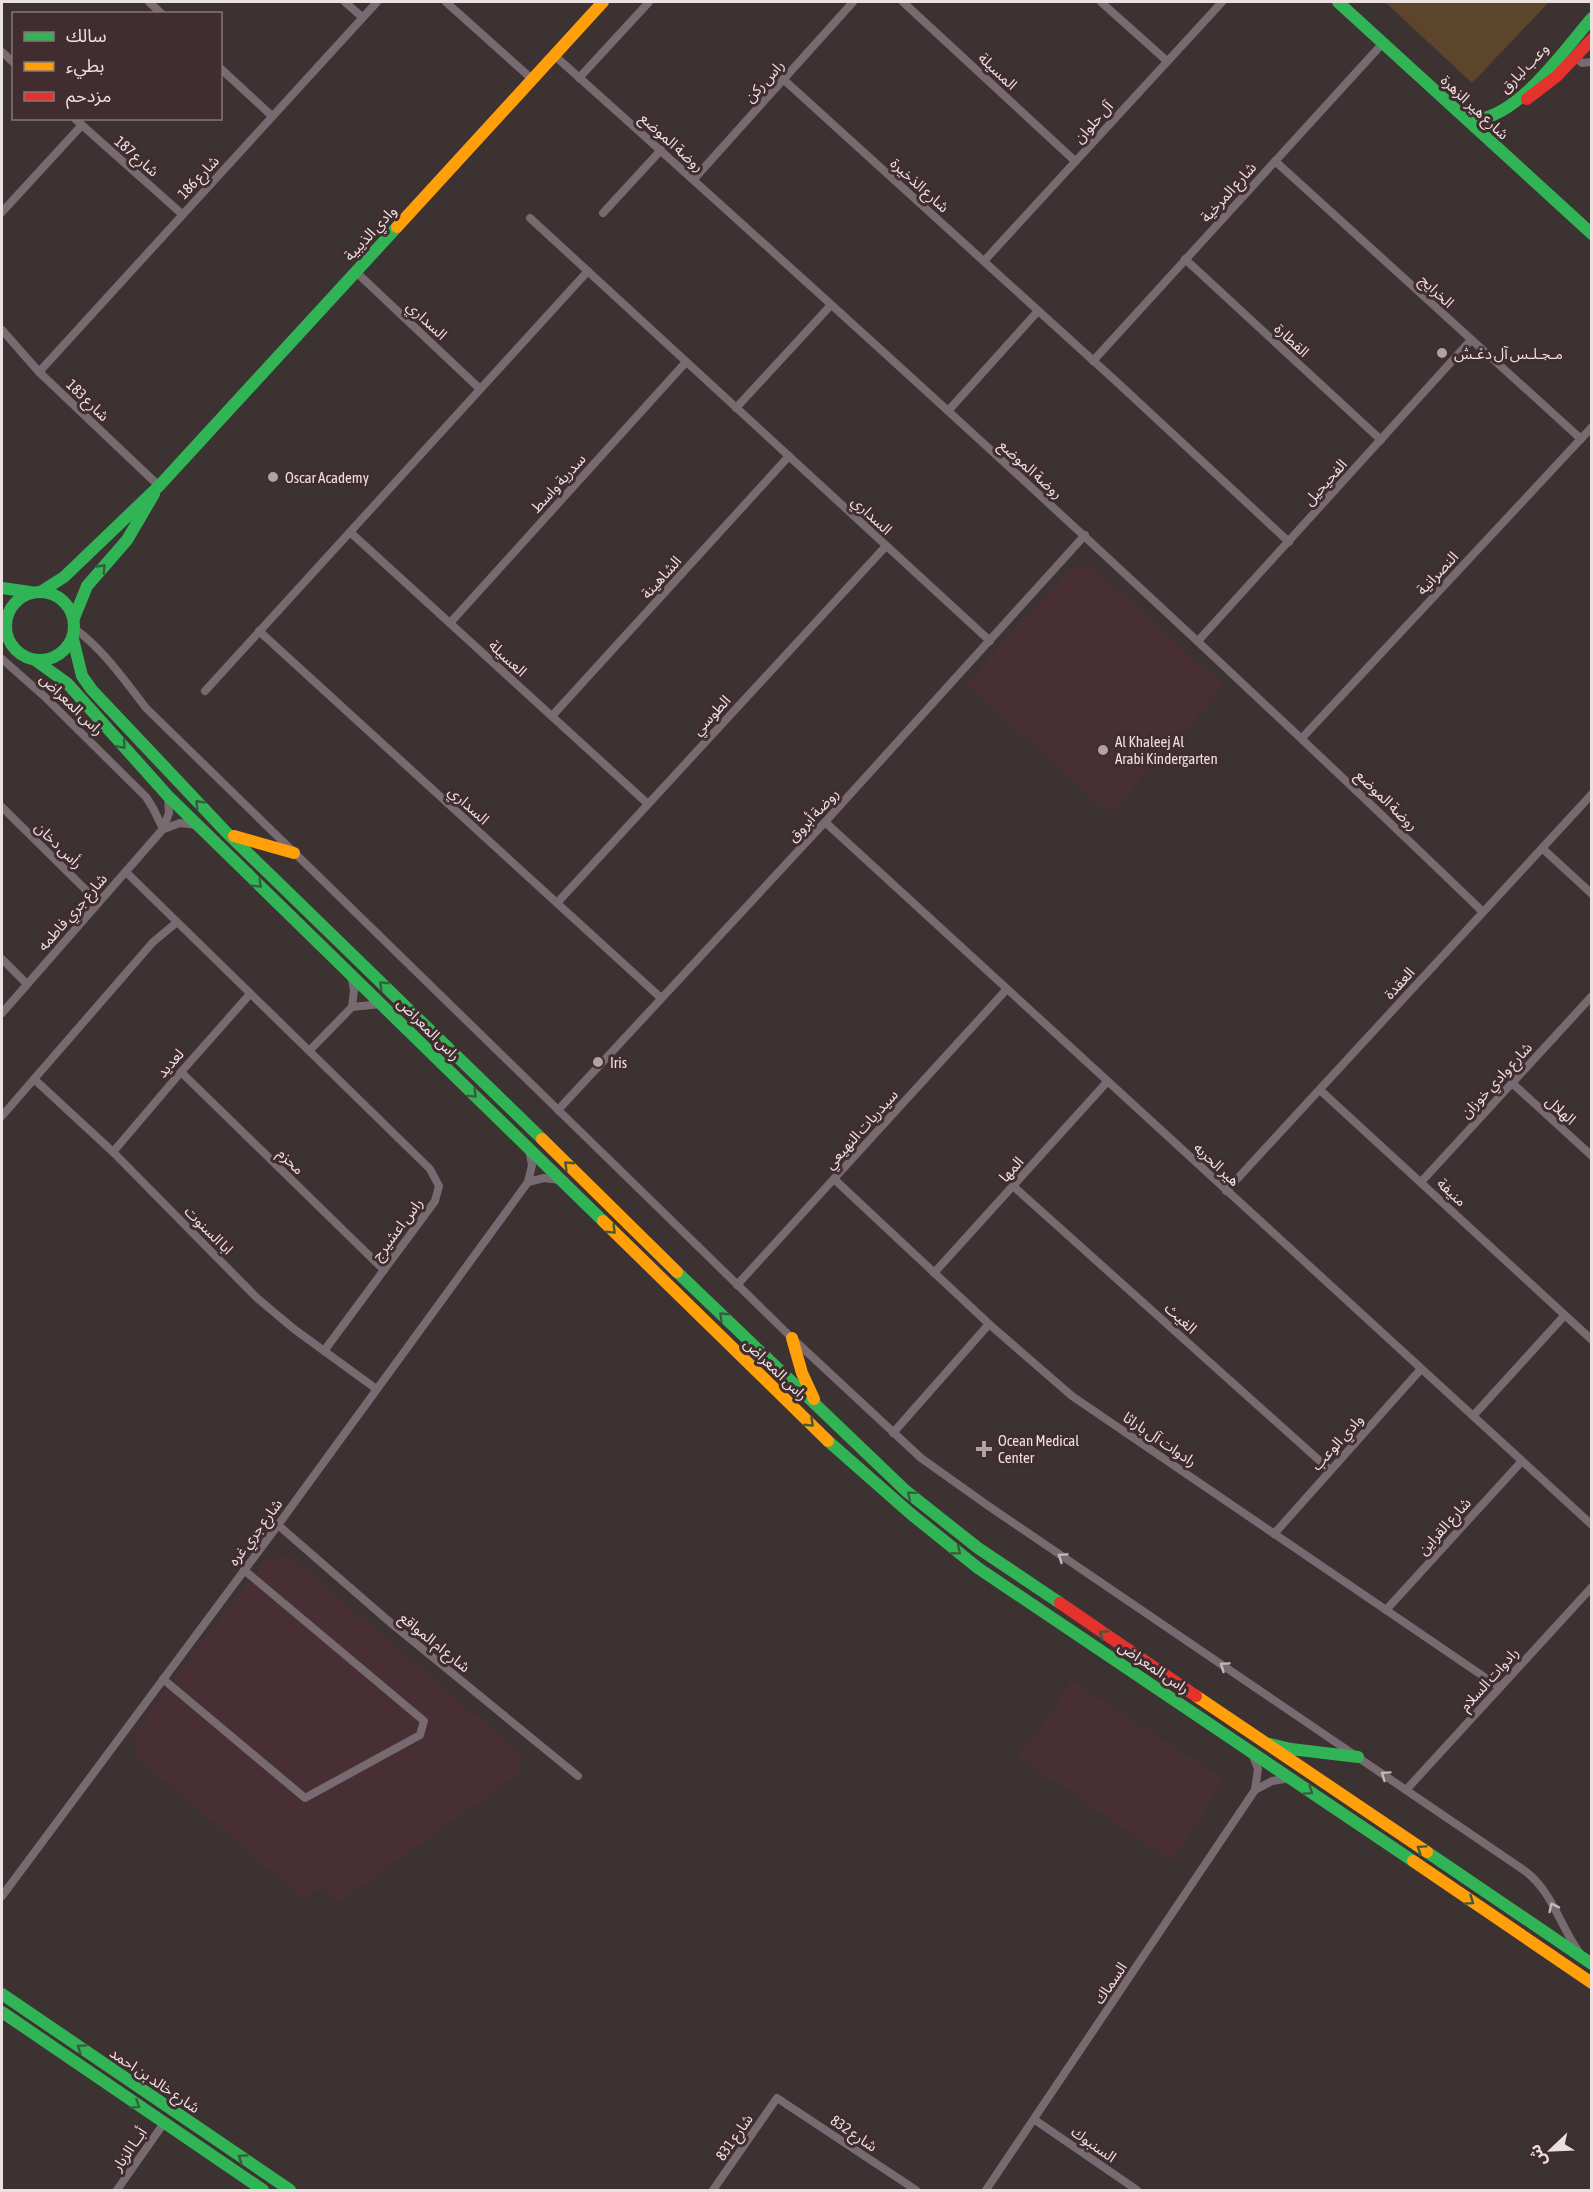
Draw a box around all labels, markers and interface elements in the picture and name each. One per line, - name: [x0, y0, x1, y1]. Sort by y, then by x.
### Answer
- legend: [12, 12, 222, 120]
- text: سالك: [66, 25, 107, 46]
- street label: وعب لبارق: [1496, 40, 1553, 97]
- street label: المسيلة: [975, 49, 1021, 93]
- text: بطيء: [66, 55, 104, 79]
- street label: راس ركن: [741, 56, 788, 106]
- street label: شارع هير الزهرة: [1435, 71, 1513, 146]
- text: مزدحم: [66, 85, 111, 109]
- street label: آل حلوان: [1070, 97, 1117, 147]
- street label: روضة الموضع: [634, 109, 707, 178]
- street label: شارع 187: [109, 132, 163, 183]
- street label: شارع 186: [174, 152, 225, 205]
- street label: شارع الذخيرة: [885, 154, 953, 219]
- street label: شارع المرخية: [1197, 158, 1262, 228]
- street label: وادي الذيبية: [340, 202, 402, 266]
- street label: الخرايج: [1414, 271, 1458, 314]
- street label: السداري: [401, 297, 451, 345]
- street label: القطارة: [1271, 320, 1313, 361]
- place label: مـجـلـس آل دغـش: [1454, 345, 1563, 363]
- marker: مـجـلـس آل دغـش: [1435, 346, 1449, 360]
- street label: شارع 183: [60, 376, 113, 427]
- street label: روضة الموضع: [993, 436, 1066, 505]
- street label: سدرية واسط: [527, 450, 590, 517]
- street label: الفحيحيل: [1300, 455, 1351, 509]
- place label: Oscar Academy: [285, 469, 369, 486]
- marker: Oscar Academy: [266, 470, 280, 484]
- street label: السداري: [846, 492, 896, 540]
- street label: النصرانية: [1413, 548, 1462, 599]
- street label: الشاهينة: [638, 552, 685, 602]
- one-way arrow: [95, 564, 106, 574]
- street label: العسيلة: [486, 636, 530, 680]
- street label: راس المعراض: [36, 670, 107, 739]
- street label: الطوسي: [688, 692, 736, 741]
- place label: Al Khaleej Al Arabi Kindergarten: [1115, 733, 1218, 767]
- one-way arrow: [115, 738, 126, 748]
- marker: Al Khaleej Al Arabi Kindergarten: [1096, 743, 1110, 757]
- street label: روضة الموضع: [1350, 766, 1422, 837]
- street label: السداري: [443, 782, 493, 830]
- street label: روضة أبروق: [784, 785, 843, 846]
- one-way arrow: [196, 800, 207, 811]
- street label: رأس دخان: [31, 818, 86, 872]
- street label: شارع جري فاطمه: [34, 870, 113, 957]
- one-way arrow: [252, 877, 262, 888]
- street label: العقدة: [1380, 964, 1418, 1002]
- one-way arrow: [380, 981, 390, 992]
- street label: راس المعراض: [393, 994, 464, 1065]
- street label: شارع وادي خوزان: [1457, 1039, 1538, 1124]
- street label: لعديد: [153, 1045, 187, 1081]
- place label: Iris: [610, 1054, 627, 1071]
- marker: Iris: [591, 1055, 605, 1069]
- one-way arrow: [465, 1086, 476, 1097]
- street label: سيدريات النهيعي: [821, 1086, 904, 1174]
- street label: الهلال: [1542, 1092, 1580, 1129]
- street label: هير الحربه: [1190, 1139, 1243, 1190]
- street label: محزم: [272, 1144, 308, 1180]
- street label: المها: [995, 1153, 1027, 1186]
- one-way arrow: [564, 1161, 574, 1172]
- street label: منيفة: [1434, 1174, 1470, 1210]
- street label: راس اعشيرج: [368, 1194, 429, 1266]
- street label: ابا السنوت: [181, 1202, 237, 1258]
- one-way arrow: [606, 1223, 616, 1234]
- street label: الغيث: [1161, 1299, 1201, 1337]
- one-way arrow: [719, 1312, 730, 1323]
- street label: راس المعراض: [740, 1335, 811, 1404]
- street label: رادوات آل باراثا: [1119, 1408, 1200, 1471]
- street label: وادي الوعب: [1307, 1411, 1369, 1476]
- one-way arrow: [803, 1416, 814, 1427]
- place label: Ocean Medical Center: [998, 1432, 1079, 1466]
- marker: Ocean Medical Center: [975, 1440, 993, 1458]
- one-way arrow: [907, 1491, 918, 1502]
- street label: شارع القراين: [1414, 1494, 1477, 1561]
- street label: شارع جري غره: [225, 1495, 289, 1571]
- one-way arrow: [950, 1544, 961, 1555]
- one-way arrow: [1058, 1553, 1069, 1564]
- street label: شارع ام المواقع: [394, 1608, 474, 1679]
- one-way arrow: [1099, 1630, 1110, 1641]
- street label: راس المعراض: [1115, 1637, 1193, 1698]
- street label: رادوات السلام: [1456, 1644, 1524, 1716]
- one-way arrow: [1220, 1662, 1231, 1673]
- one-way arrow: [1381, 1771, 1392, 1782]
- one-way arrow: [1302, 1784, 1313, 1795]
- one-way arrow: [1417, 1845, 1428, 1856]
- one-way arrow: [1464, 1894, 1474, 1906]
- one-way arrow: [1548, 1903, 1560, 1914]
- street label: السماك: [1090, 1959, 1130, 2007]
- one-way arrow: [77, 2044, 88, 2055]
- street label: شارع خالد بن احمد: [105, 2044, 203, 2120]
- one-way arrow: [129, 2098, 140, 2109]
- street label: شارع 831: [712, 2110, 759, 2166]
- street label: شارع 832: [825, 2111, 881, 2158]
- north arrow: [1521, 2120, 1581, 2180]
- street label: السنبوك: [1068, 2122, 1120, 2166]
- street label: أبــا الزبار: [107, 2124, 151, 2175]
- text: ش: [1525, 2142, 1551, 2169]
- one-way arrow: [238, 2153, 248, 2165]

